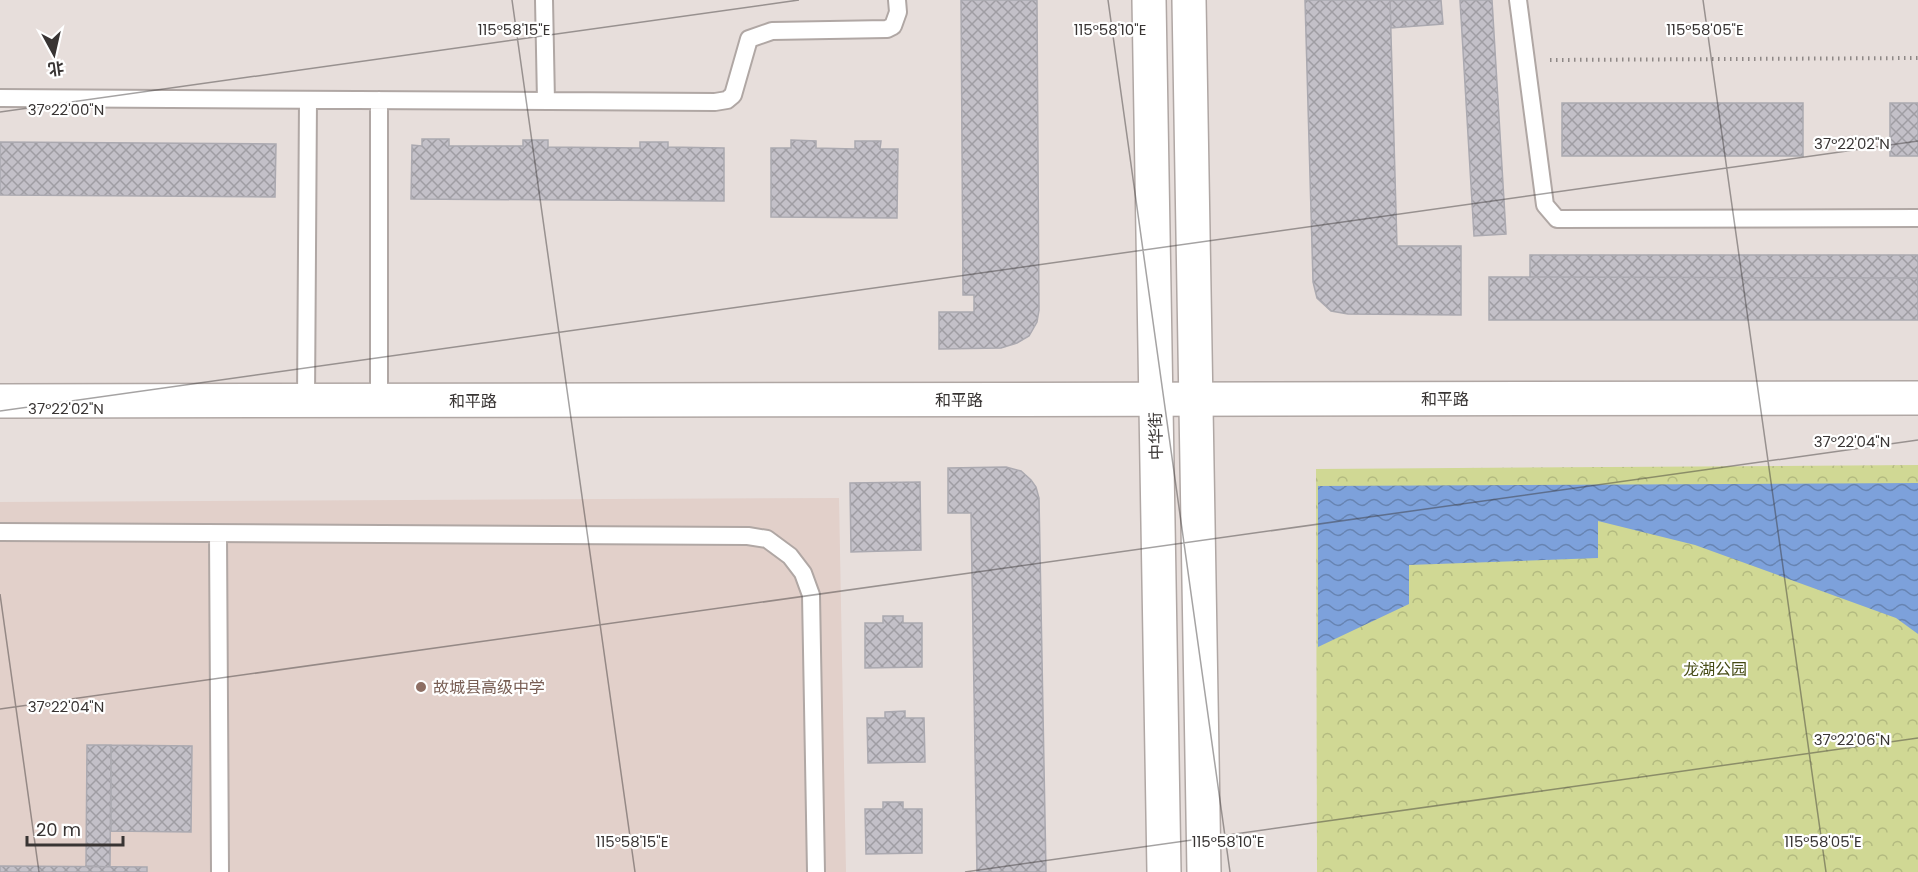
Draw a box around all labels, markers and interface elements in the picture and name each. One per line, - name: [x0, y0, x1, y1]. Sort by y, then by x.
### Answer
- text: 115°58'15"E: [478, 19, 550, 40]
- text: 115°58'10"E: [1074, 19, 1146, 40]
- text: 115°58'05"E: [1666, 19, 1744, 40]
- north arrow: [24, 24, 84, 84]
- text: 北: [46, 56, 66, 81]
- text: 37°22'00"N: [28, 99, 104, 120]
- text: 37°22'02"N: [1814, 133, 1890, 154]
- street label: 和平路: [1421, 388, 1469, 411]
- street label: 和平路: [935, 389, 983, 412]
- street label: 和平路: [449, 390, 497, 413]
- text: 37°22'02"N: [28, 398, 104, 419]
- street label: 中华街: [1144, 412, 1168, 460]
- text: 37°22'04"N: [1814, 431, 1890, 452]
- park label: 龙湖公园: [1683, 658, 1747, 681]
- place label: 故城县高级中学: [433, 676, 545, 699]
- marker: 故城县高级中学: [414, 680, 428, 694]
- text: 37°22'04"N: [28, 696, 104, 717]
- text: 37°22'06"N: [1814, 729, 1890, 750]
- scale bar: [27, 809, 123, 847]
- text: 20 m: [36, 817, 81, 842]
- text: 115°58'15"E: [596, 831, 668, 852]
- text: 115°58'10"E: [1192, 831, 1264, 852]
- text: 115°58'05"E: [1784, 831, 1862, 852]

